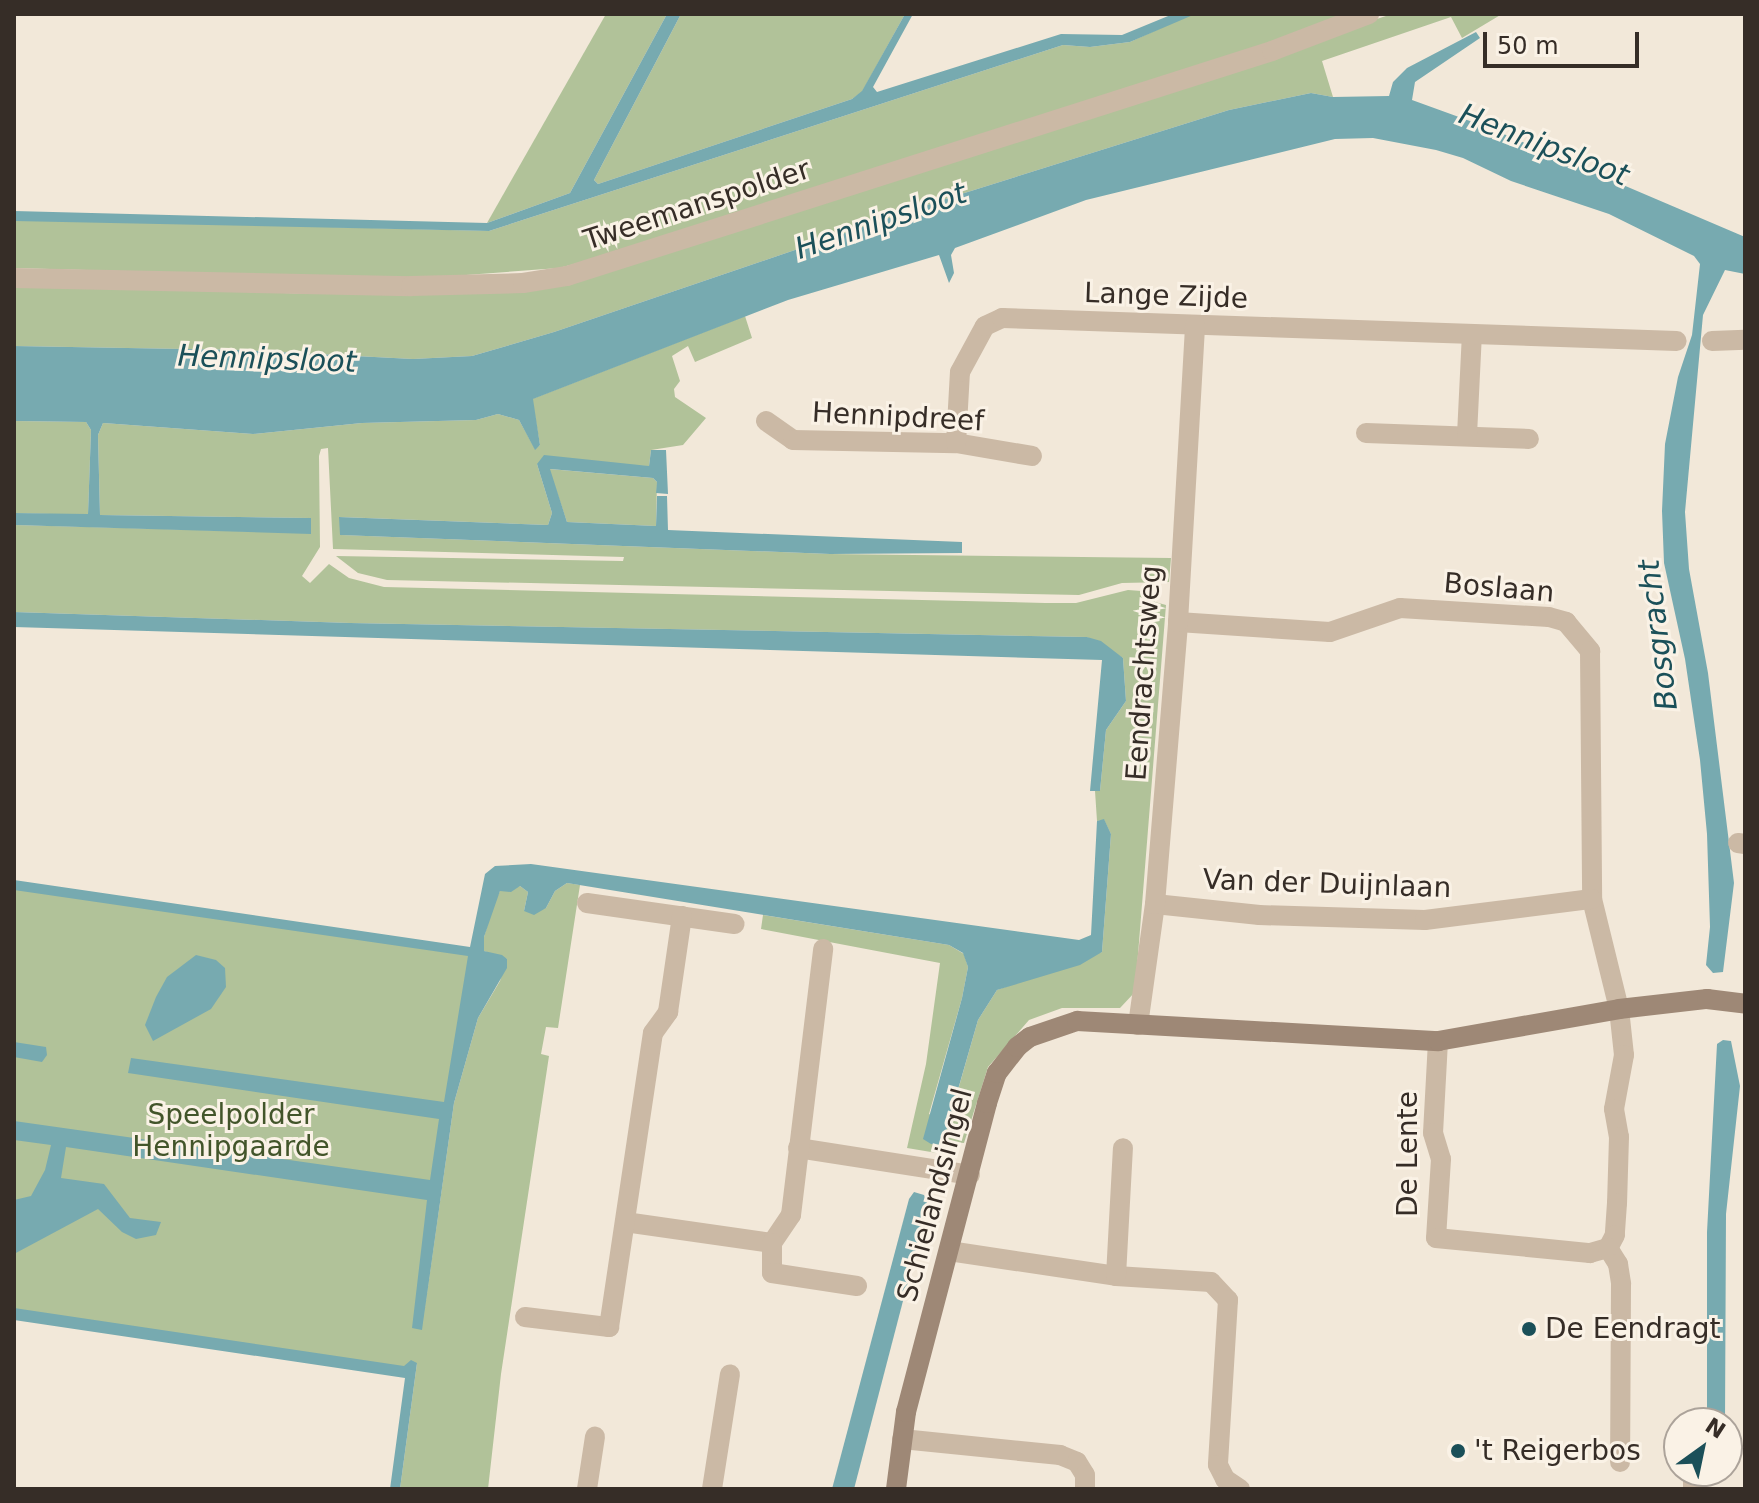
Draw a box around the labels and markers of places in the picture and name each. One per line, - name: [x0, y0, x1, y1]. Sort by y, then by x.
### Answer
- place label: De Eendragt: [1545, 1312, 1721, 1346]
- marker: De Eendragt: [1520, 1320, 1538, 1338]
- place label: 't Reigerbos: [1474, 1434, 1641, 1468]
- marker: 't Reigerbos: [1449, 1442, 1467, 1460]

